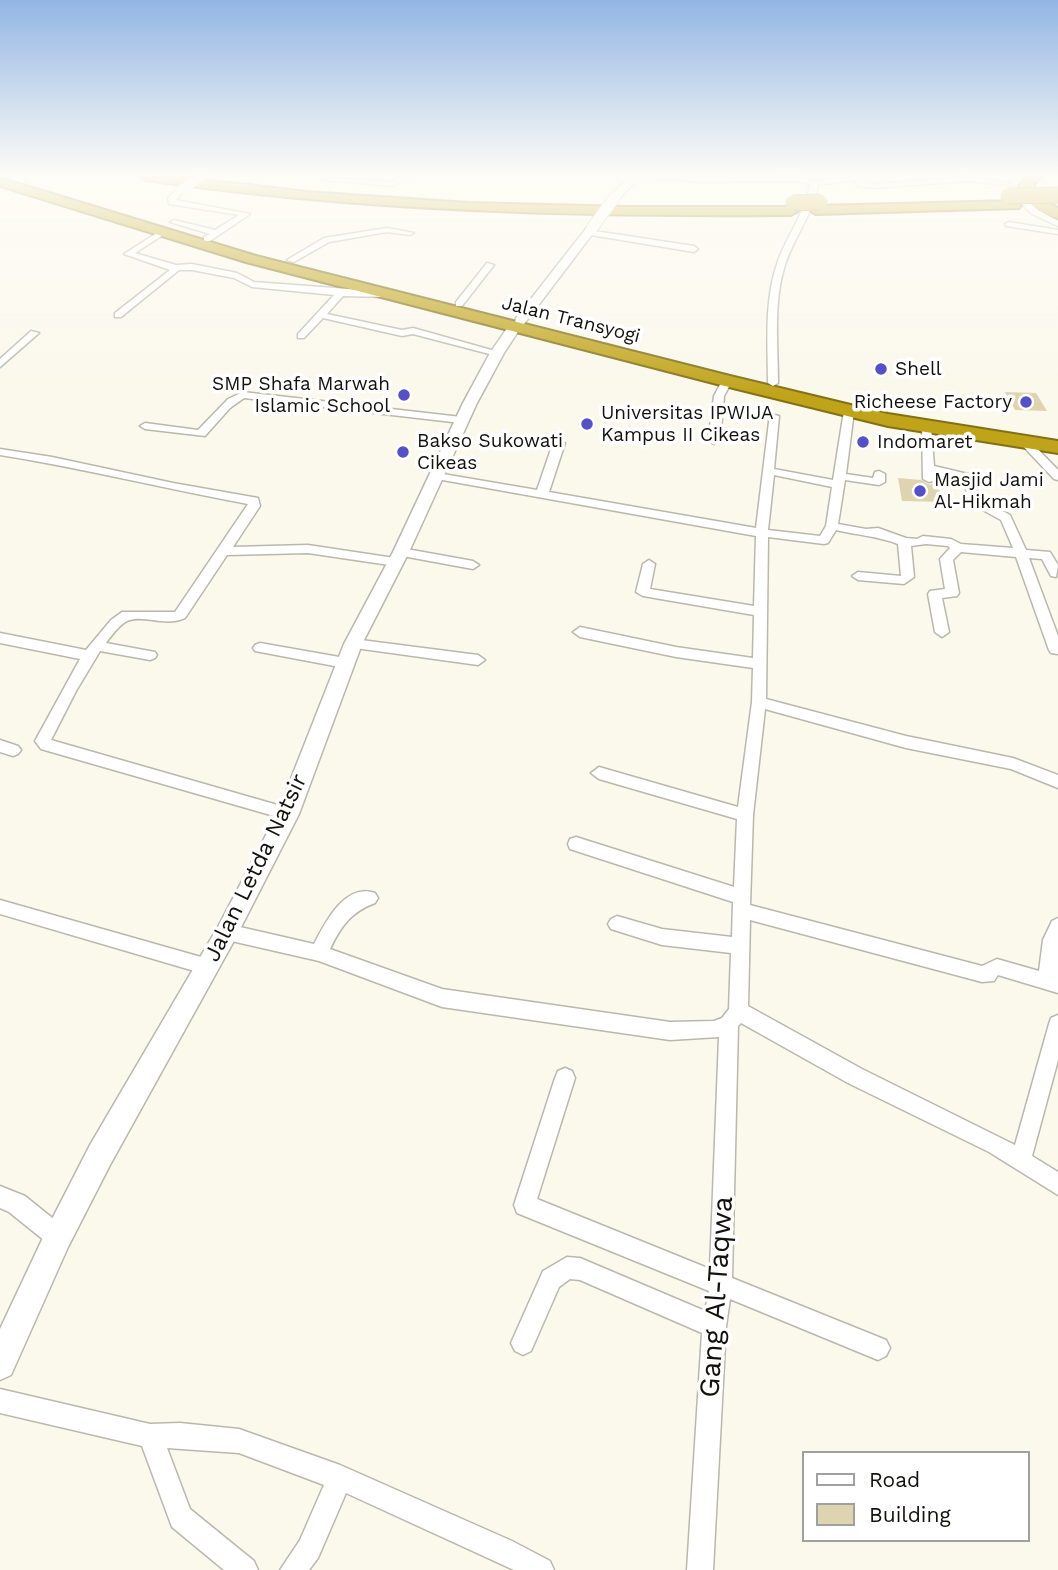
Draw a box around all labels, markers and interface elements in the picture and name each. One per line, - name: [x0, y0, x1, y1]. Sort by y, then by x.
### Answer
- street label: Jalan Transyogi: [499, 292, 643, 348]
- place label: Shell: [895, 358, 942, 380]
- marker: Shell: [873, 361, 889, 377]
- place label: SMP Shafa Marwah Islamic School: [212, 373, 390, 417]
- marker: SMP Shafa Marwah Islamic School: [396, 387, 412, 403]
- place label: Richeese Factory: [854, 391, 1012, 413]
- marker: Richeese Factory: [1018, 394, 1034, 410]
- place label: Universitas IPWIJA Kampus II Cikeas: [601, 402, 774, 446]
- marker: Universitas IPWIJA Kampus II Cikeas: [579, 416, 595, 432]
- place label: Bakso Sukowati Cikeas: [417, 430, 563, 474]
- place label: Indomaret: [877, 431, 973, 453]
- marker: Indomaret: [855, 434, 871, 450]
- marker: Bakso Sukowati Cikeas: [395, 444, 411, 460]
- place label: Masjid Jami Al-Hikmah: [934, 469, 1044, 513]
- marker: Masjid Jami Al-Hikmah: [912, 483, 928, 499]
- street label: Jalan Letda Natsir: [199, 770, 313, 966]
- street label: Gang Al-Taqwa: [693, 1195, 741, 1399]
- legend: [802, 1451, 1030, 1542]
- text: Road: [869, 1467, 920, 1492]
- text: Building: [869, 1502, 951, 1527]

